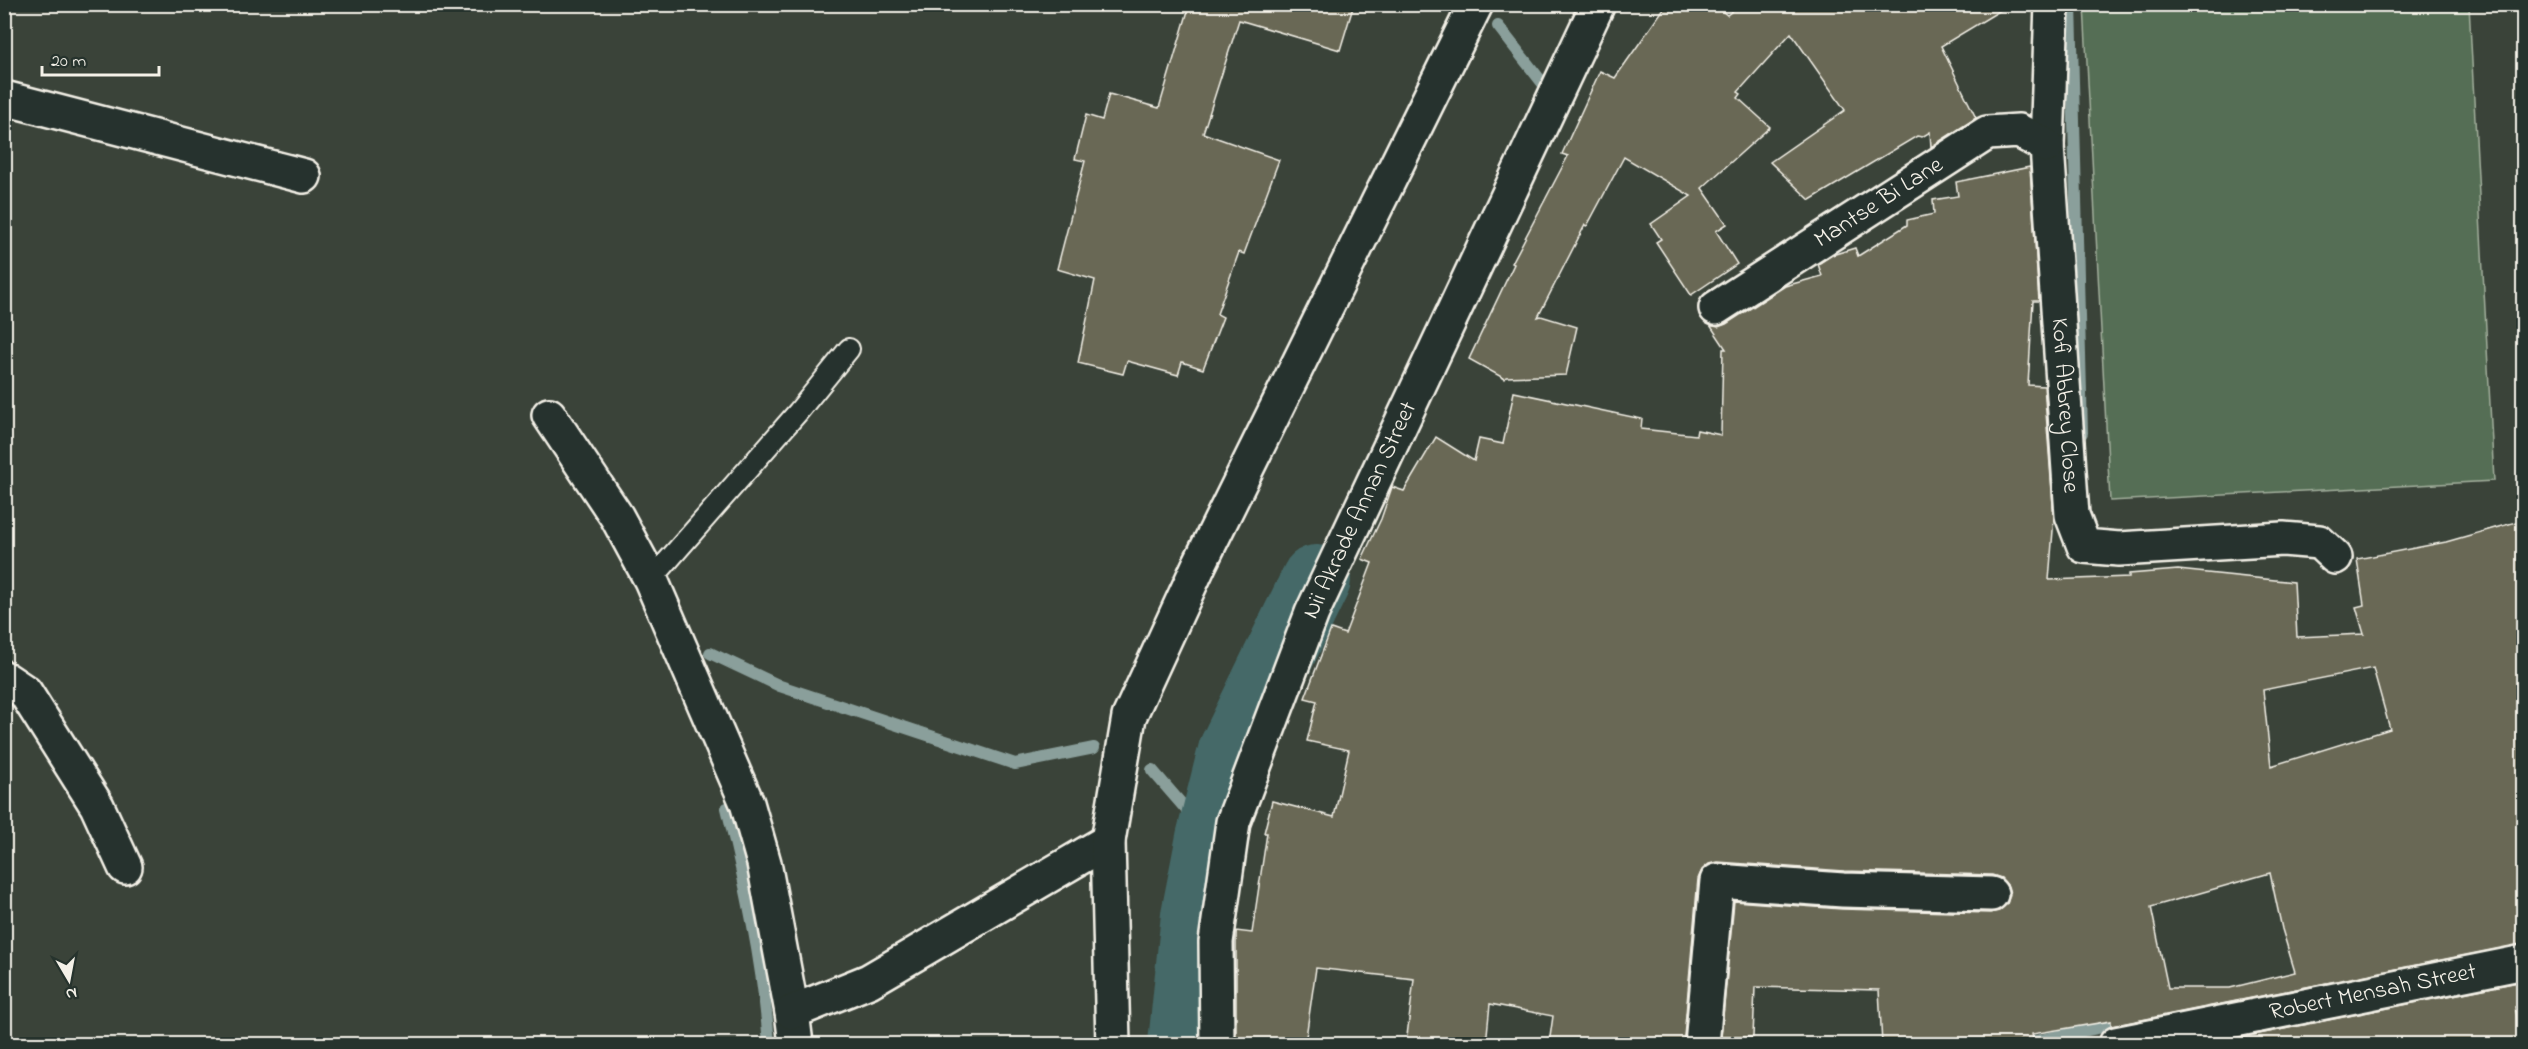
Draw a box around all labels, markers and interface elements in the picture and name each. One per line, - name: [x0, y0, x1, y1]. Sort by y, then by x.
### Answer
- scale bar: [42, 39, 159, 77]
- text: 20 m: [51, 49, 86, 75]
- street label: Mantse Bi Lane: [1808, 148, 1951, 257]
- street label: Kofi Abbrey Close: [2041, 317, 2088, 494]
- street label: Nii Akrade Annan Street: [1294, 396, 1426, 625]
- north arrow: [39, 950, 99, 1010]
- street label: Robert Mensah Street: [2266, 954, 2479, 1030]
- text: N: [64, 980, 79, 1006]

